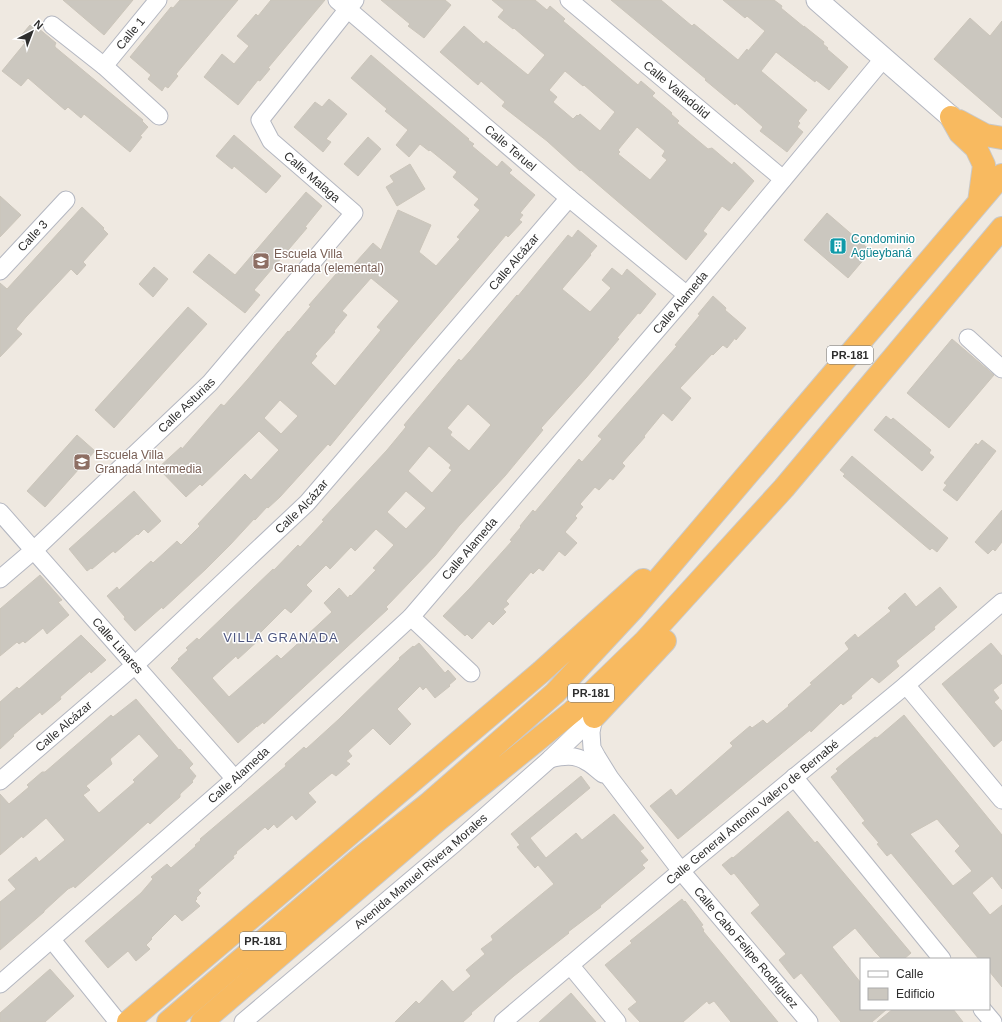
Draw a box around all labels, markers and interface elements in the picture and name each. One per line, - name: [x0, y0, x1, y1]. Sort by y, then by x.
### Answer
- north arrow: [12, 12, 52, 52]
- street label: Calle 1: [113, 14, 148, 52]
- text: N: [32, 17, 46, 32]
- street label: Calle Valladolid: [640, 58, 712, 121]
- street label: Calle Teruel: [482, 122, 539, 174]
- street label: Calle Malaga: [281, 149, 343, 205]
- street label: Calle 3: [15, 217, 51, 254]
- street label: Calle Alcázar: [486, 231, 542, 293]
- place label: Condominio Agüeybaná: [851, 232, 915, 260]
- building icon: Condominio Agüeybaná: [828, 236, 848, 256]
- place label: Escuela Villa Granada (elemental): [274, 247, 384, 275]
- school or university icon: Escuela Villa Granada (elemental): [251, 251, 271, 271]
- street label: Calle Alameda: [650, 268, 711, 337]
- road number: PR-181: [827, 346, 873, 364]
- street label: Calle Asturias: [155, 375, 218, 436]
- place label: Escuela Villa Granada Intermedia: [95, 448, 202, 476]
- school or university icon: Escuela Villa Granada Intermedia: [72, 452, 92, 472]
- street label: Calle Alcázar: [272, 477, 331, 536]
- street label: Calle Alameda: [439, 514, 500, 583]
- street label: Calle Linares: [89, 615, 146, 677]
- district label: VILLA GRANADA: [223, 630, 339, 645]
- road number: PR-181: [568, 684, 614, 702]
- street label: Calle Alcázar: [33, 698, 95, 754]
- street label: Calle General Antonio Valero de Bernabé: [663, 736, 842, 888]
- street label: Calle Alameda: [205, 744, 272, 806]
- street label: Avenida Manuel Rivera Morales: [352, 811, 490, 932]
- street label: Calle Cabo Felipe Rodríguez: [691, 884, 801, 1011]
- road number: PR-181: [240, 932, 286, 950]
- legend: [860, 958, 990, 1010]
- text: Calle: [896, 967, 924, 981]
- text: Edificio: [896, 987, 935, 1001]

